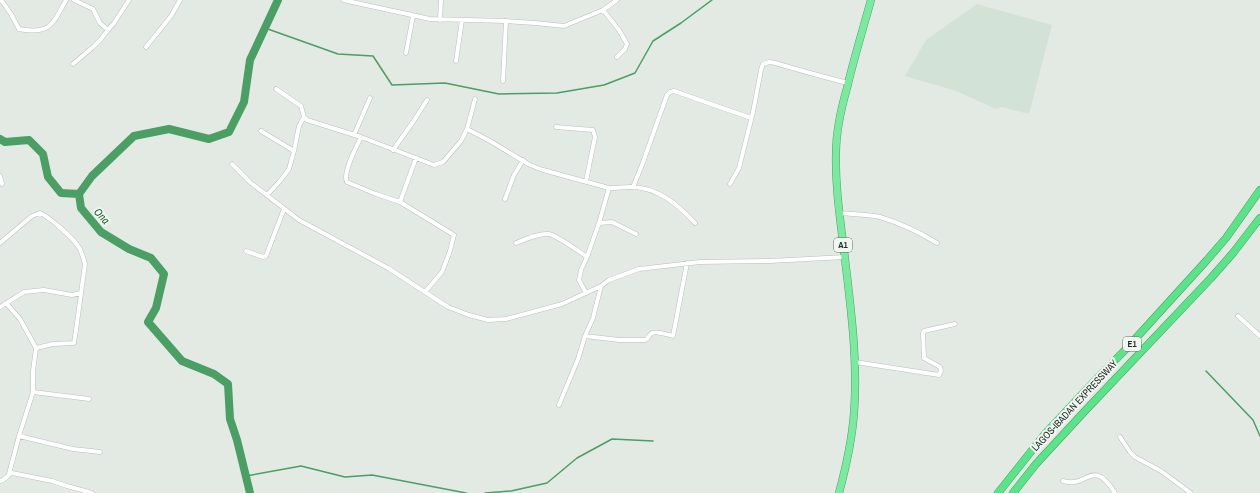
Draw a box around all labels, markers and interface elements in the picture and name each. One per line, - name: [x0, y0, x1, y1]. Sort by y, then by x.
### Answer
- water label: Ona: [91, 205, 113, 227]
- road number: A1: [834, 238, 852, 252]
- road number: E1: [1123, 337, 1141, 351]
- street label: LAGOS-IBADAN EXPRESSWAY: [1029, 357, 1121, 454]

